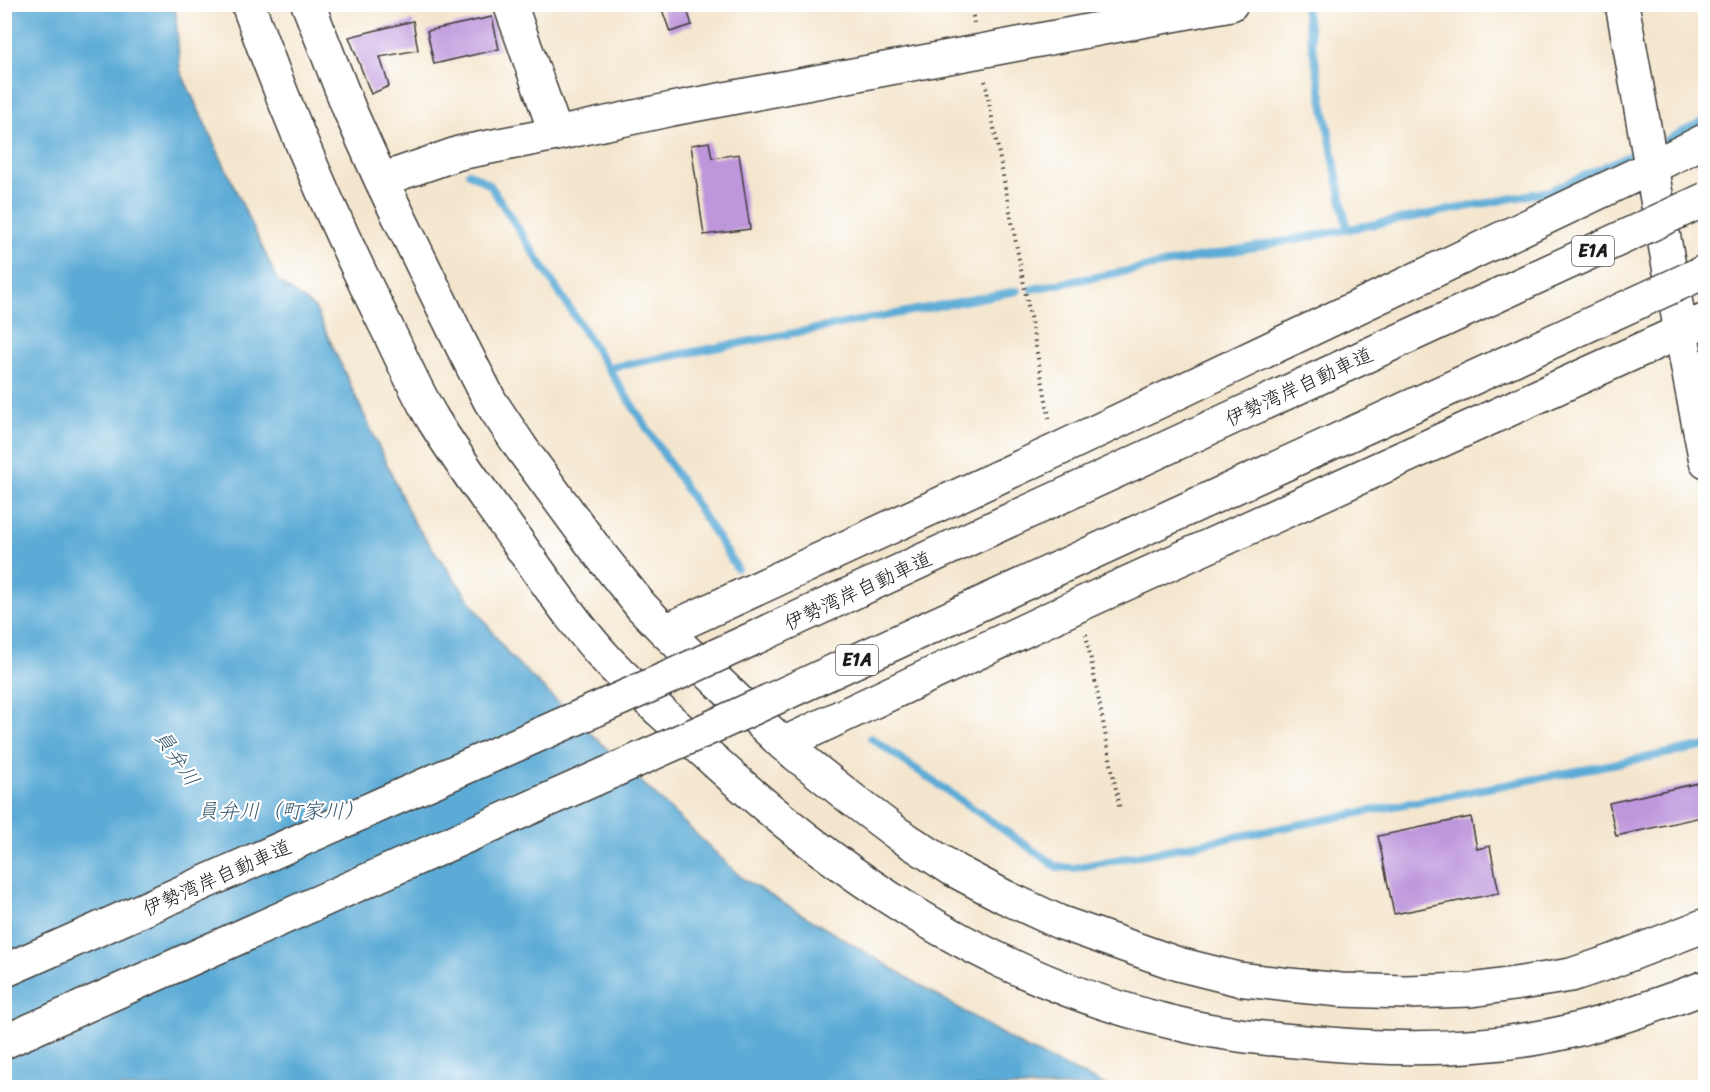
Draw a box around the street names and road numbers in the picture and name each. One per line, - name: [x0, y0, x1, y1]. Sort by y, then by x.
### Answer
- road number: E1A: [1572, 236, 1614, 266]
- street label: 伊勢湾岸自動車道: [1219, 337, 1379, 437]
- street label: 伊勢湾岸自動車道: [778, 541, 938, 641]
- road number: E1A: [836, 645, 878, 675]
- street label: 伊勢湾岸自動車道: [137, 829, 297, 927]

